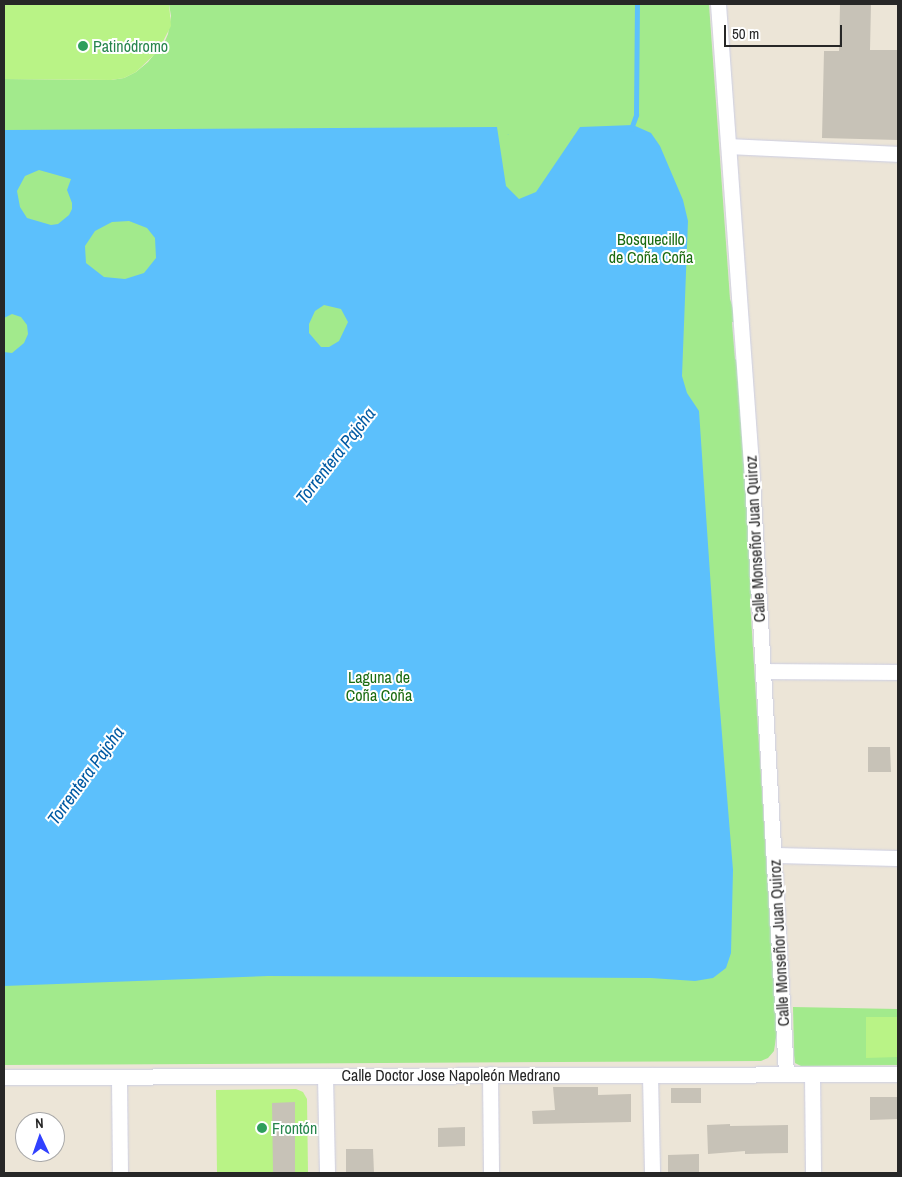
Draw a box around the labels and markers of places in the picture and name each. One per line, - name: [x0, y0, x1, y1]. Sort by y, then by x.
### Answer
- place label: Patinódromo: [93, 36, 168, 56]
- marker: Patinódromo: [77, 40, 89, 52]
- place label: Frontón: [272, 1118, 317, 1138]
- marker: Frontón: [256, 1122, 268, 1134]

